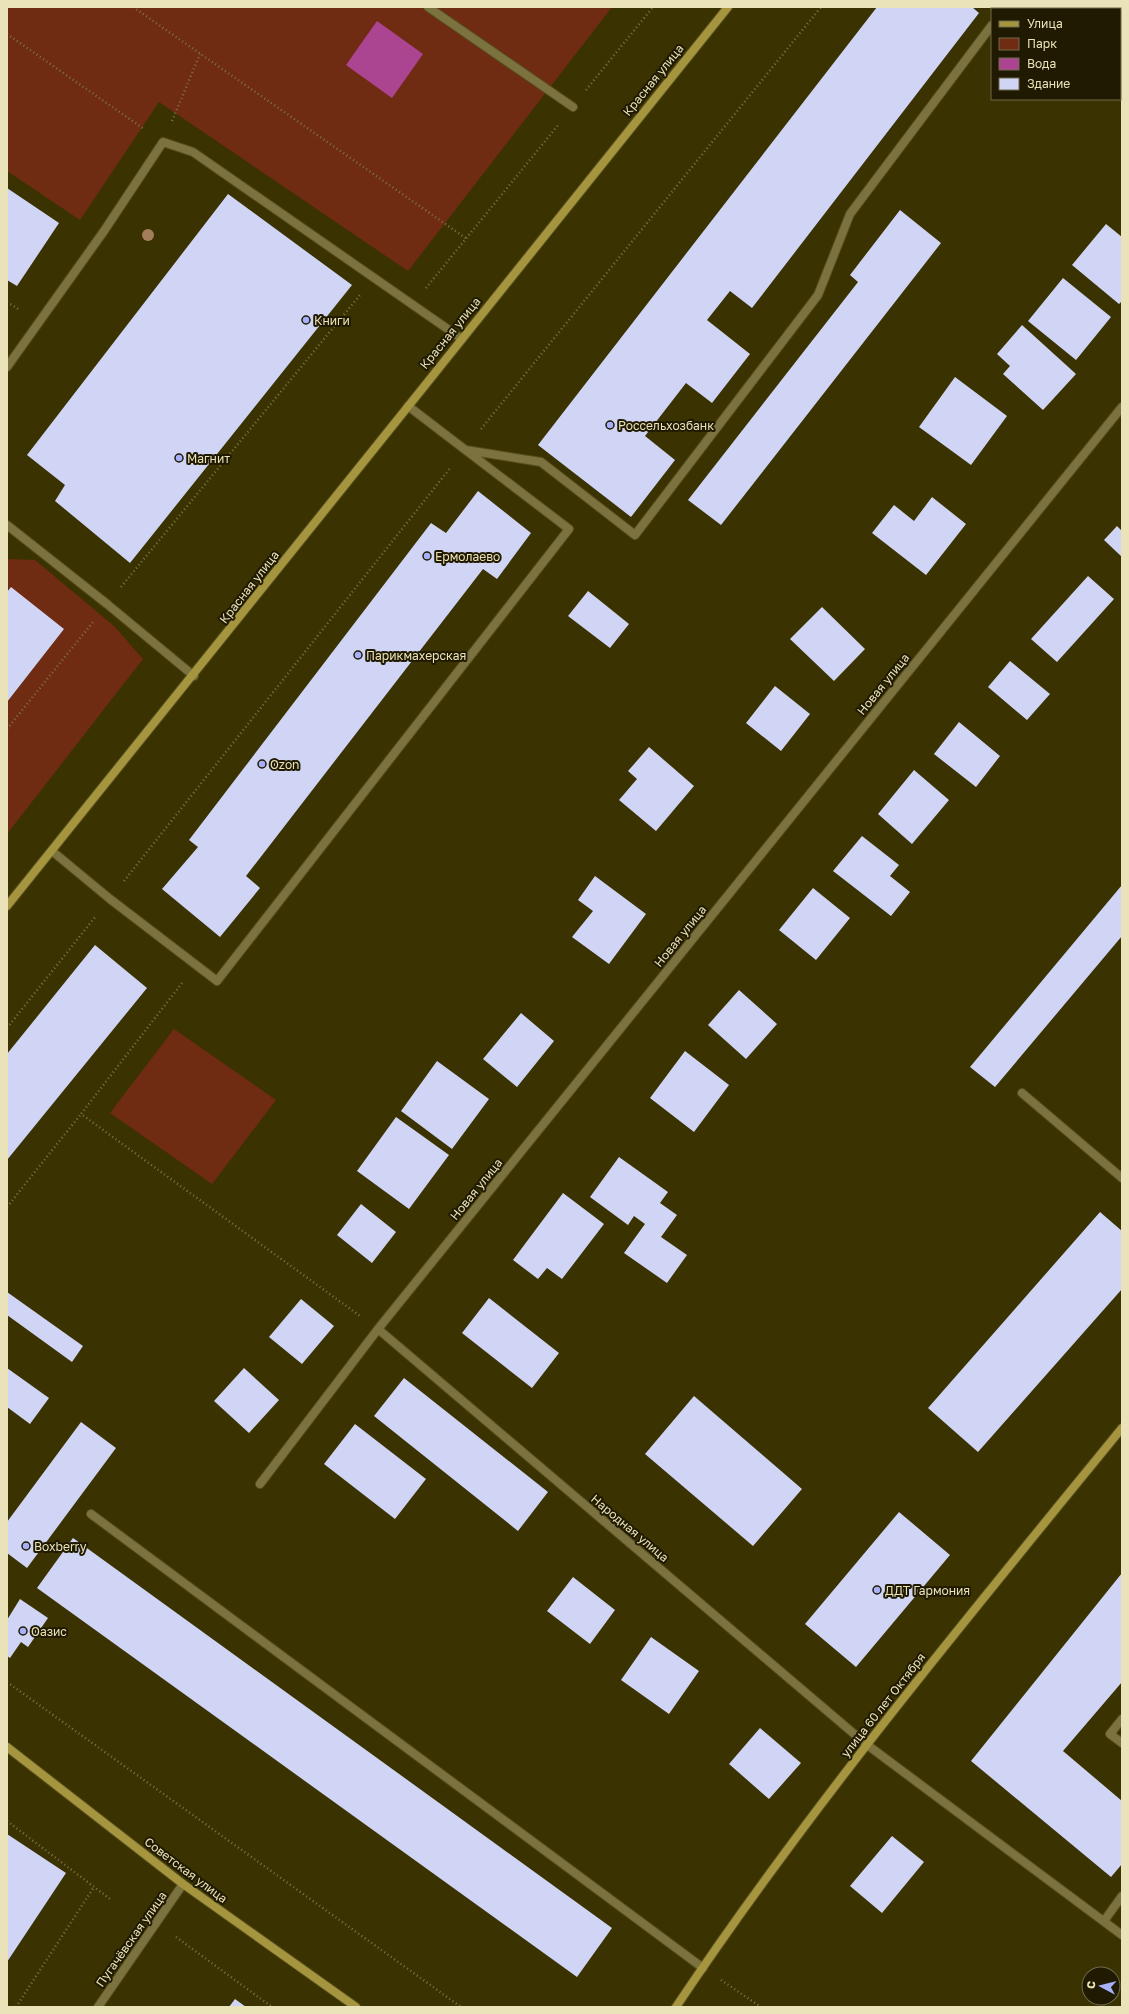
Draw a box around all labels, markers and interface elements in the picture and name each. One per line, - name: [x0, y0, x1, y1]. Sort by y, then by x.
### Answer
- legend: [991, 8, 1121, 100]
- text: Улица: [1027, 16, 1063, 31]
- text: Парк: [1027, 36, 1057, 51]
- street label: Красная улица: [619, 41, 687, 119]
- text: Вода: [1027, 56, 1056, 71]
- text: Здание: [1027, 76, 1070, 91]
- street label: Красная улица: [416, 294, 484, 372]
- place label: Книги: [314, 313, 350, 328]
- marker: Книги: [301, 315, 311, 325]
- place label: Россельхозбанк: [618, 418, 714, 433]
- marker: Россельхозбанк: [605, 420, 615, 430]
- place label: Магнит: [187, 451, 230, 466]
- marker: Магнит: [174, 453, 184, 463]
- street label: Красная улица: [216, 548, 282, 626]
- place label: Ермолаево: [435, 549, 500, 564]
- marker: Ермолаево: [422, 551, 432, 561]
- place label: Парикмахерская: [366, 648, 466, 663]
- marker: Парикмахерская: [353, 650, 363, 660]
- street label: Новая улица: [854, 650, 912, 718]
- place label: Ozon: [270, 757, 299, 772]
- marker: Ozon: [257, 759, 267, 769]
- street label: Новая улица: [651, 902, 709, 970]
- street label: Новая улица: [447, 1155, 505, 1223]
- street label: Народная улица: [588, 1491, 672, 1565]
- place label: Boxberry: [34, 1539, 87, 1554]
- marker: Boxberry: [21, 1541, 31, 1551]
- place label: ДДТ Гармония: [885, 1583, 970, 1598]
- marker: ДДТ Гармония: [872, 1585, 882, 1595]
- place label: Оазис: [31, 1624, 67, 1639]
- marker: Оазис: [18, 1626, 28, 1636]
- street label: улица 60 лет Октября: [838, 1650, 928, 1760]
- street label: Советская улица: [142, 1834, 230, 1906]
- street label: Пугачёвская улица: [92, 1888, 170, 1990]
- north arrow: [1081, 1966, 1121, 2006]
- text: С: [1084, 1980, 1098, 1989]

